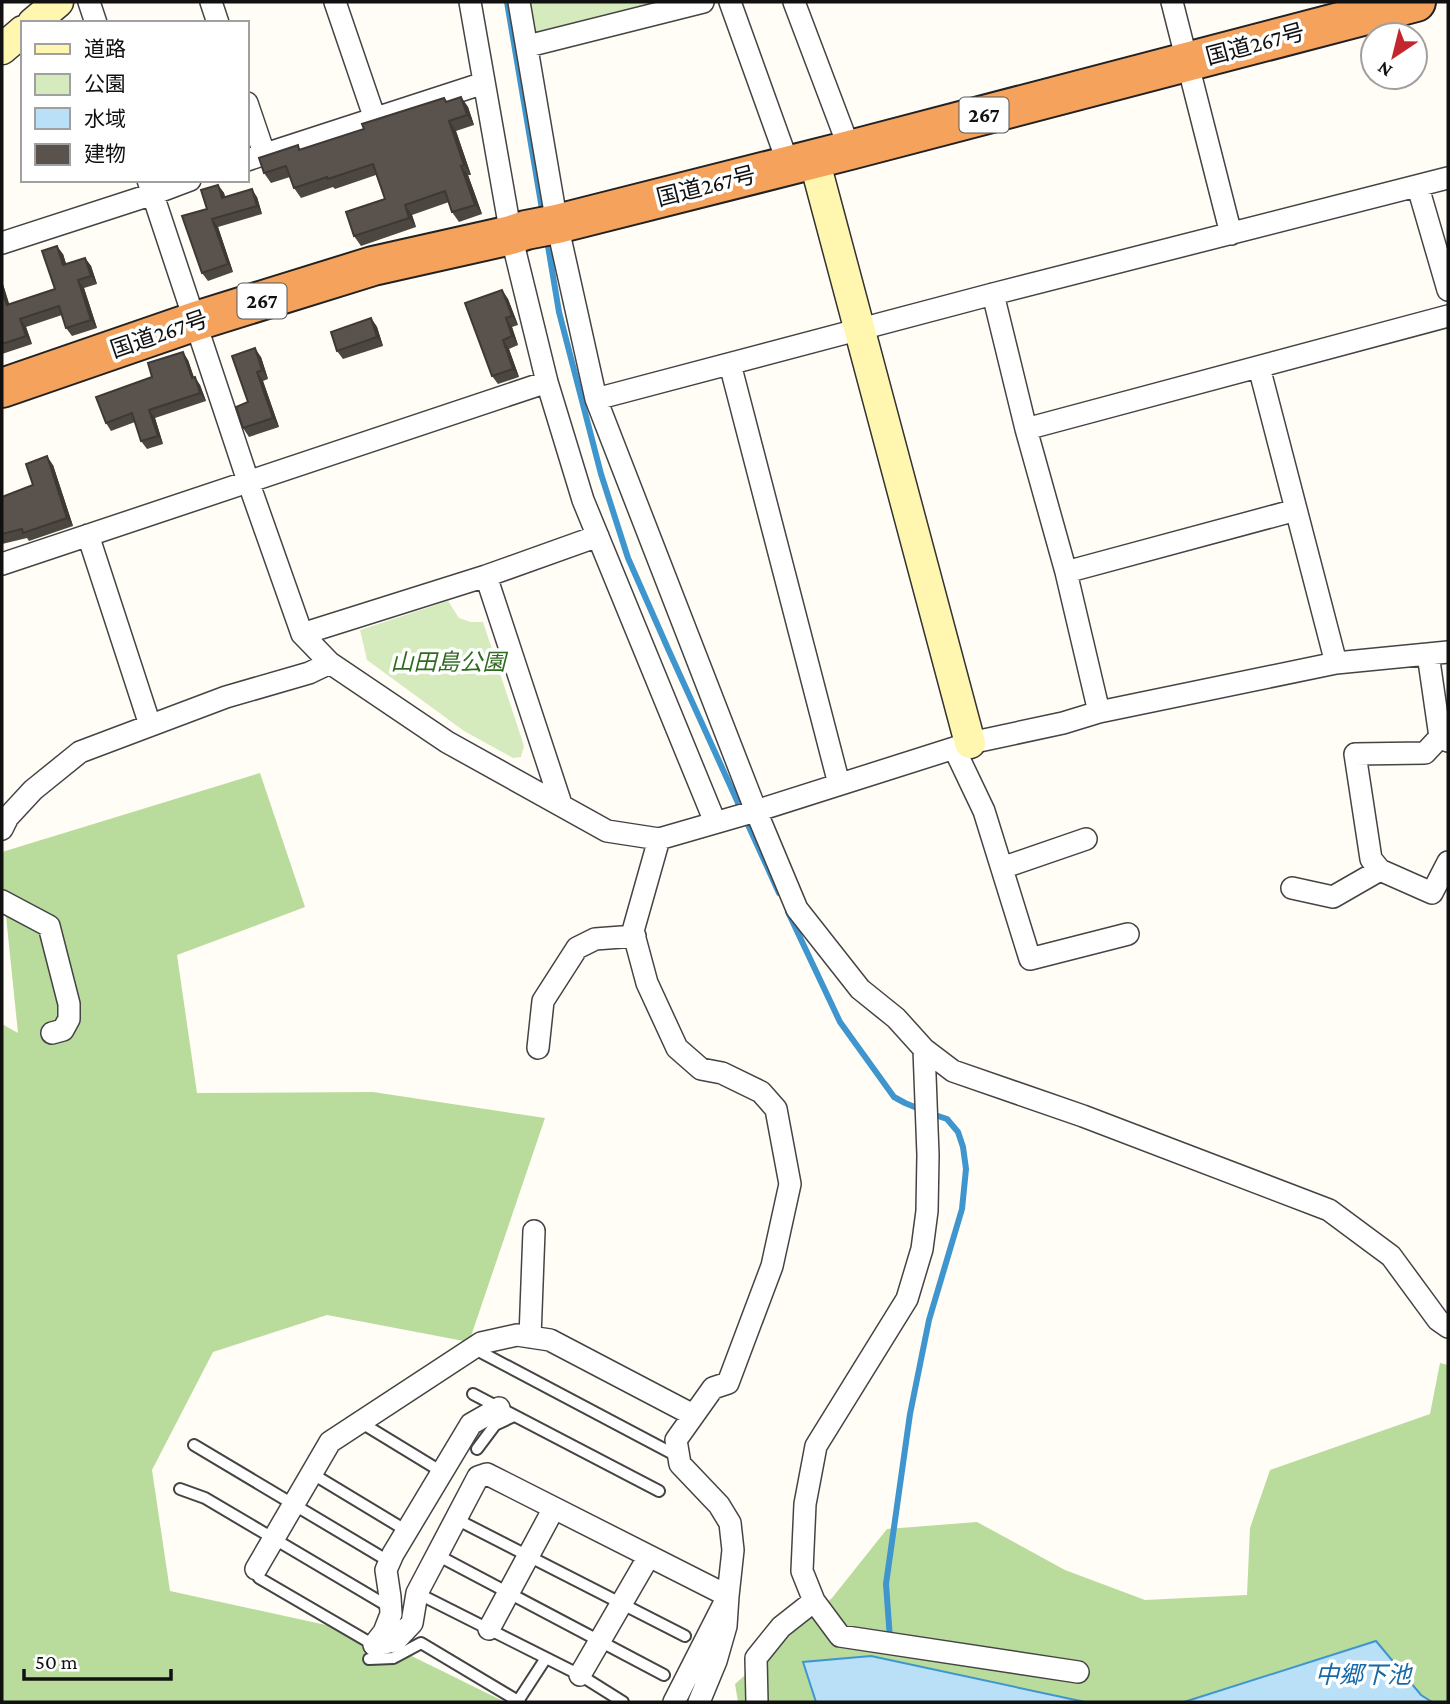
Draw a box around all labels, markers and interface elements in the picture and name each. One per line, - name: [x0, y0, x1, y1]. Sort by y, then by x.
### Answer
- street label: 国道267号: [1203, 18, 1307, 70]
- legend: [21, 21, 248, 182]
- north arrow: [1359, 21, 1429, 91]
- text: 道路: [84, 37, 126, 61]
- text: N: [1373, 57, 1396, 82]
- text: 公園: [84, 72, 126, 96]
- road number: 267: [960, 97, 1009, 132]
- text: 水域: [84, 107, 126, 131]
- text: 建物: [84, 142, 126, 166]
- street label: 国道267号: [654, 161, 758, 211]
- road number: 267: [238, 284, 286, 318]
- street label: 国道267号: [107, 305, 211, 363]
- park label: 山田島公園: [391, 649, 509, 675]
- scale bar: [24, 1638, 172, 1682]
- text: 50 m: [35, 1650, 78, 1674]
- water label: 中郷下池: [1315, 1661, 1413, 1688]

